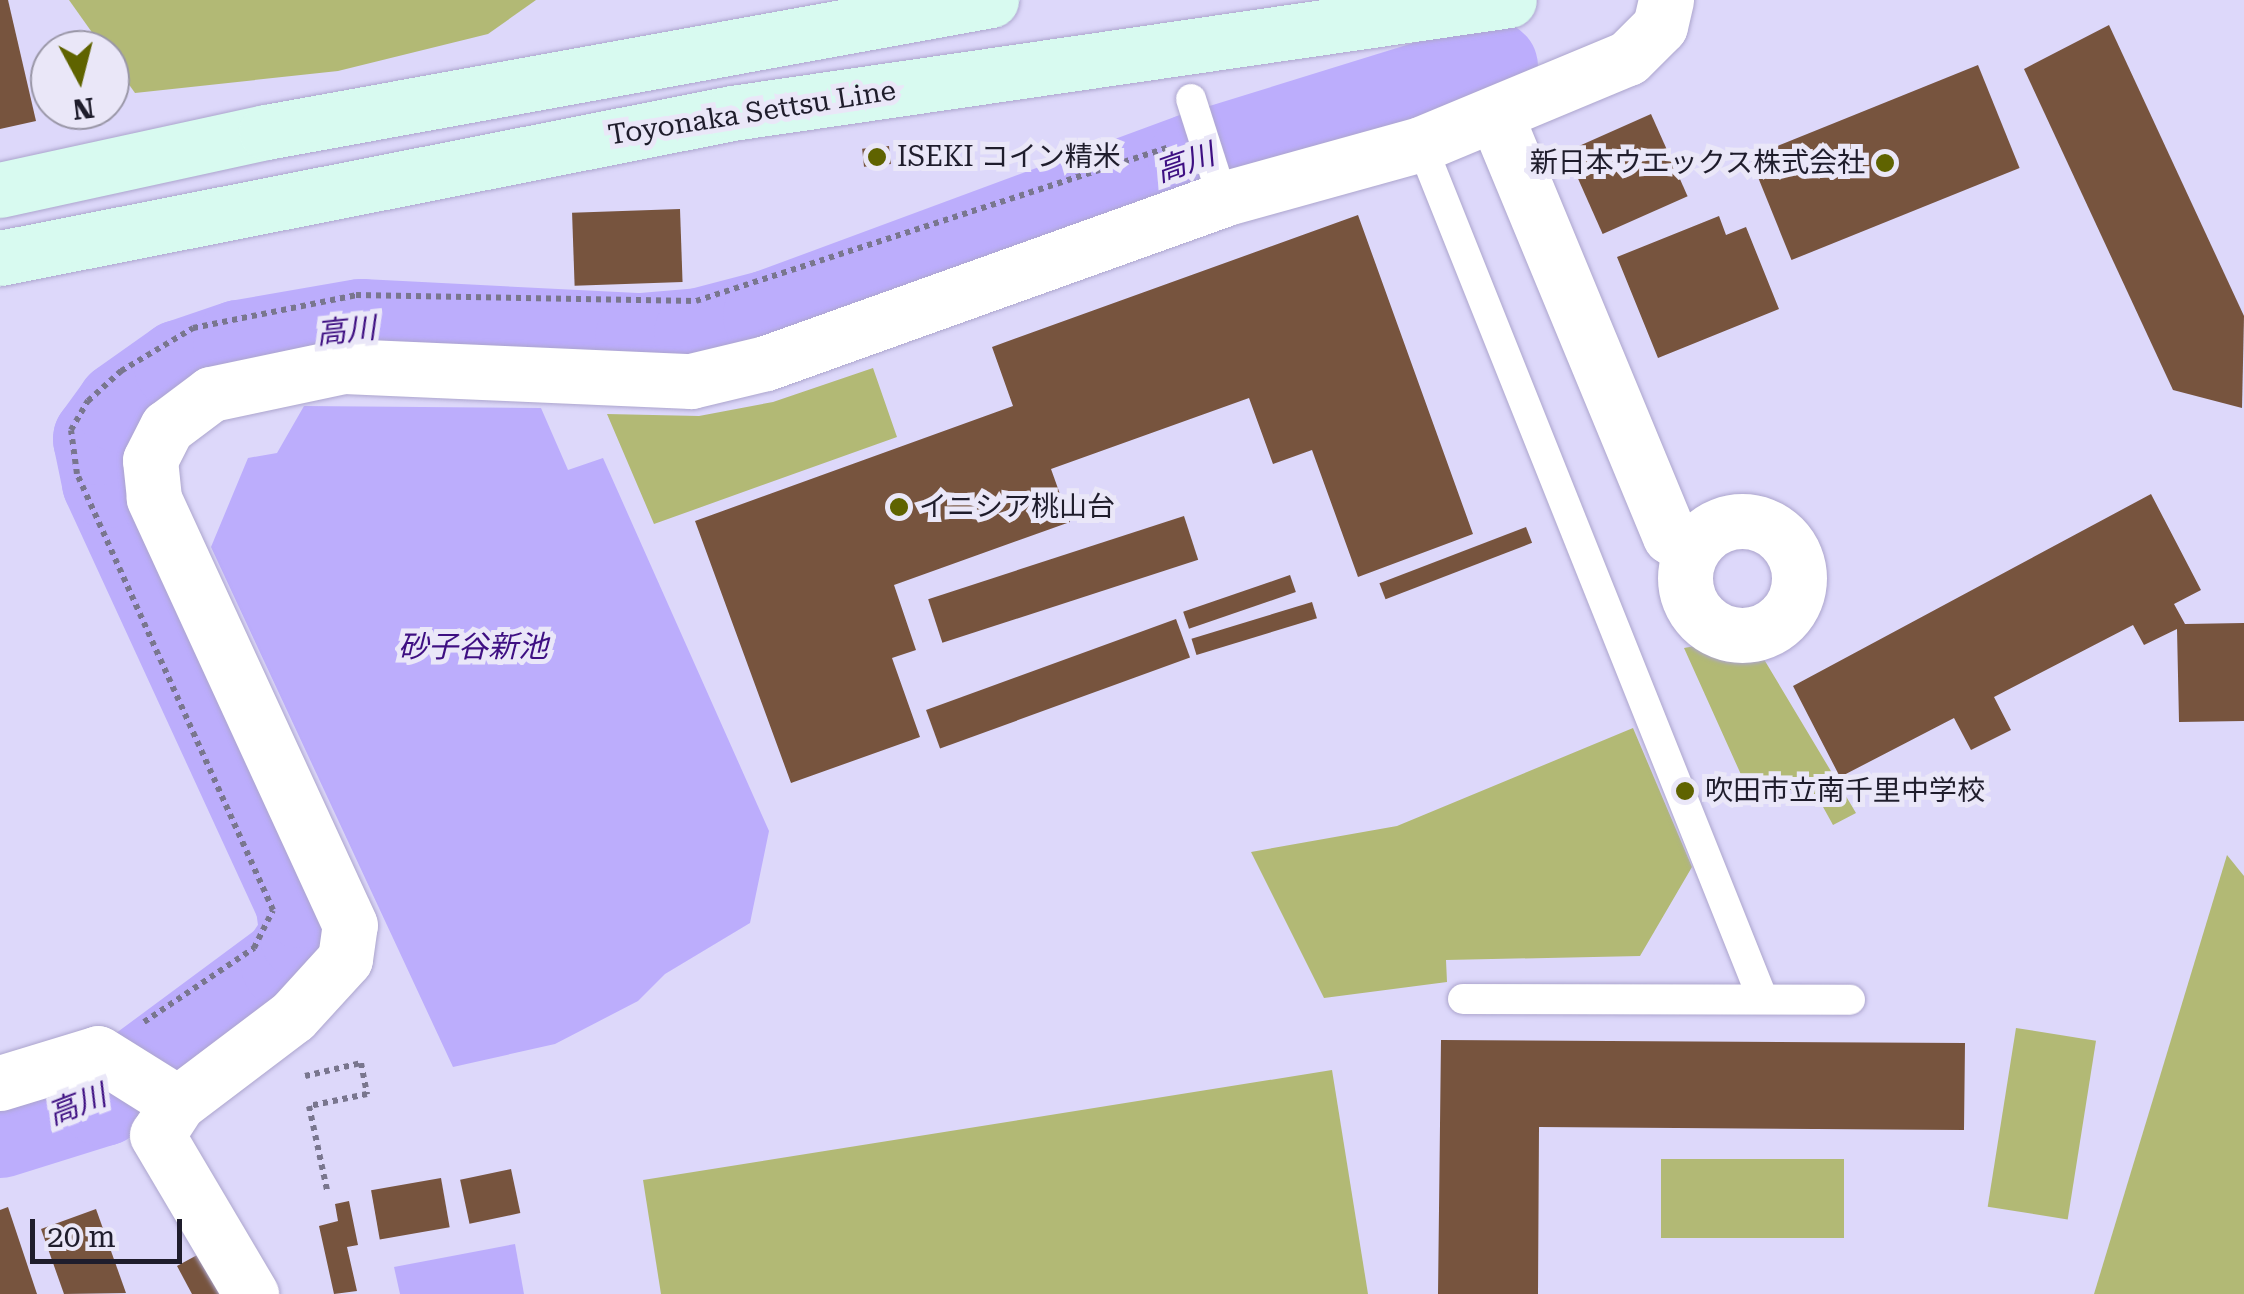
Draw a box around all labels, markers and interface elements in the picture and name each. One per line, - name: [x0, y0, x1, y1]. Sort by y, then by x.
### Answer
- north arrow: [30, 30, 130, 130]
- street label: Toyonaka Settsu Line: [606, 74, 898, 152]
- text: N: [71, 91, 96, 126]
- water label: 高川: [1151, 136, 1219, 190]
- place label: ISEKI コイン精米: [897, 140, 1121, 174]
- marker: ISEKI コイン精米: [866, 146, 888, 168]
- place label: 新日本ウエックス株式会社: [1529, 146, 1865, 180]
- marker: 新日本ウエックス株式会社: [1874, 152, 1896, 174]
- water label: 高川: [314, 310, 378, 352]
- place label: イニシア桃山台: [919, 490, 1115, 524]
- marker: イニシア桃山台: [888, 496, 910, 518]
- water label: 砂子谷新池: [398, 629, 548, 665]
- place label: 吹田市立南千里中学校: [1705, 774, 1985, 808]
- marker: 吹田市立南千里中学校: [1674, 780, 1696, 802]
- water label: 高川: [43, 1077, 111, 1133]
- scale bar: [35, 1199, 188, 1261]
- text: 20 m: [47, 1219, 116, 1254]

